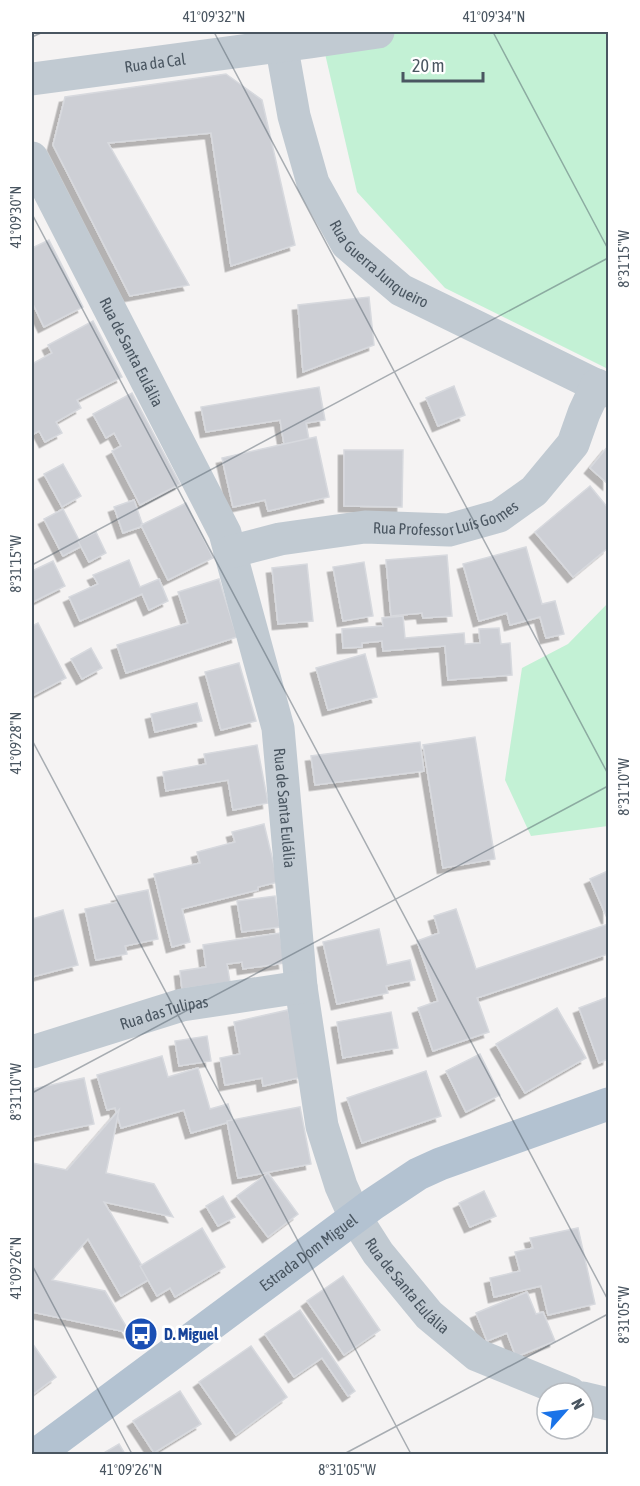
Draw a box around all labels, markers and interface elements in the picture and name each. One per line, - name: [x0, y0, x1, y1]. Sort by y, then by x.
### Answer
- text: 41°09'32"N: [183, 8, 245, 25]
- text: 41°09'34"N: [463, 8, 525, 25]
- scale bar: [403, 45, 482, 83]
- street label: Rua da Cal: [123, 50, 187, 76]
- text: 20 m: [412, 55, 444, 76]
- text: 41°09'30"N: [7, 186, 24, 248]
- street label: Rua Guerra Junqueiro: [326, 217, 432, 311]
- text: 8°31'15"W: [615, 230, 632, 288]
- street label: Rua de Santa Eulália: [96, 294, 167, 409]
- street label: Rua Professor Luís Gomes: [373, 496, 522, 539]
- text: 8°31'15"W: [7, 535, 24, 593]
- text: 41°09'28"N: [7, 712, 24, 774]
- street label: Rua de Santa Eulália: [271, 747, 299, 869]
- text: 8°31'10"W: [615, 758, 632, 816]
- street label: Rua das Tulipas: [118, 992, 210, 1033]
- text: 8°31'10"W: [7, 1063, 24, 1121]
- street label: Estrada Dom Miguel: [256, 1210, 361, 1294]
- street label: Rua de Santa Eulália: [362, 1234, 453, 1337]
- text: 41°09'26"N: [7, 1237, 24, 1299]
- text: 8°31'05"W: [615, 1286, 632, 1344]
- bus stop icon: D. Miguel: [123, 1316, 159, 1352]
- place label: D. Miguel: [164, 1325, 219, 1343]
- north arrow: [535, 1381, 595, 1441]
- text: N: [568, 1396, 588, 1412]
- text: 41°09'26"N: [100, 1461, 162, 1478]
- text: 8°31'05"W: [318, 1461, 376, 1478]

